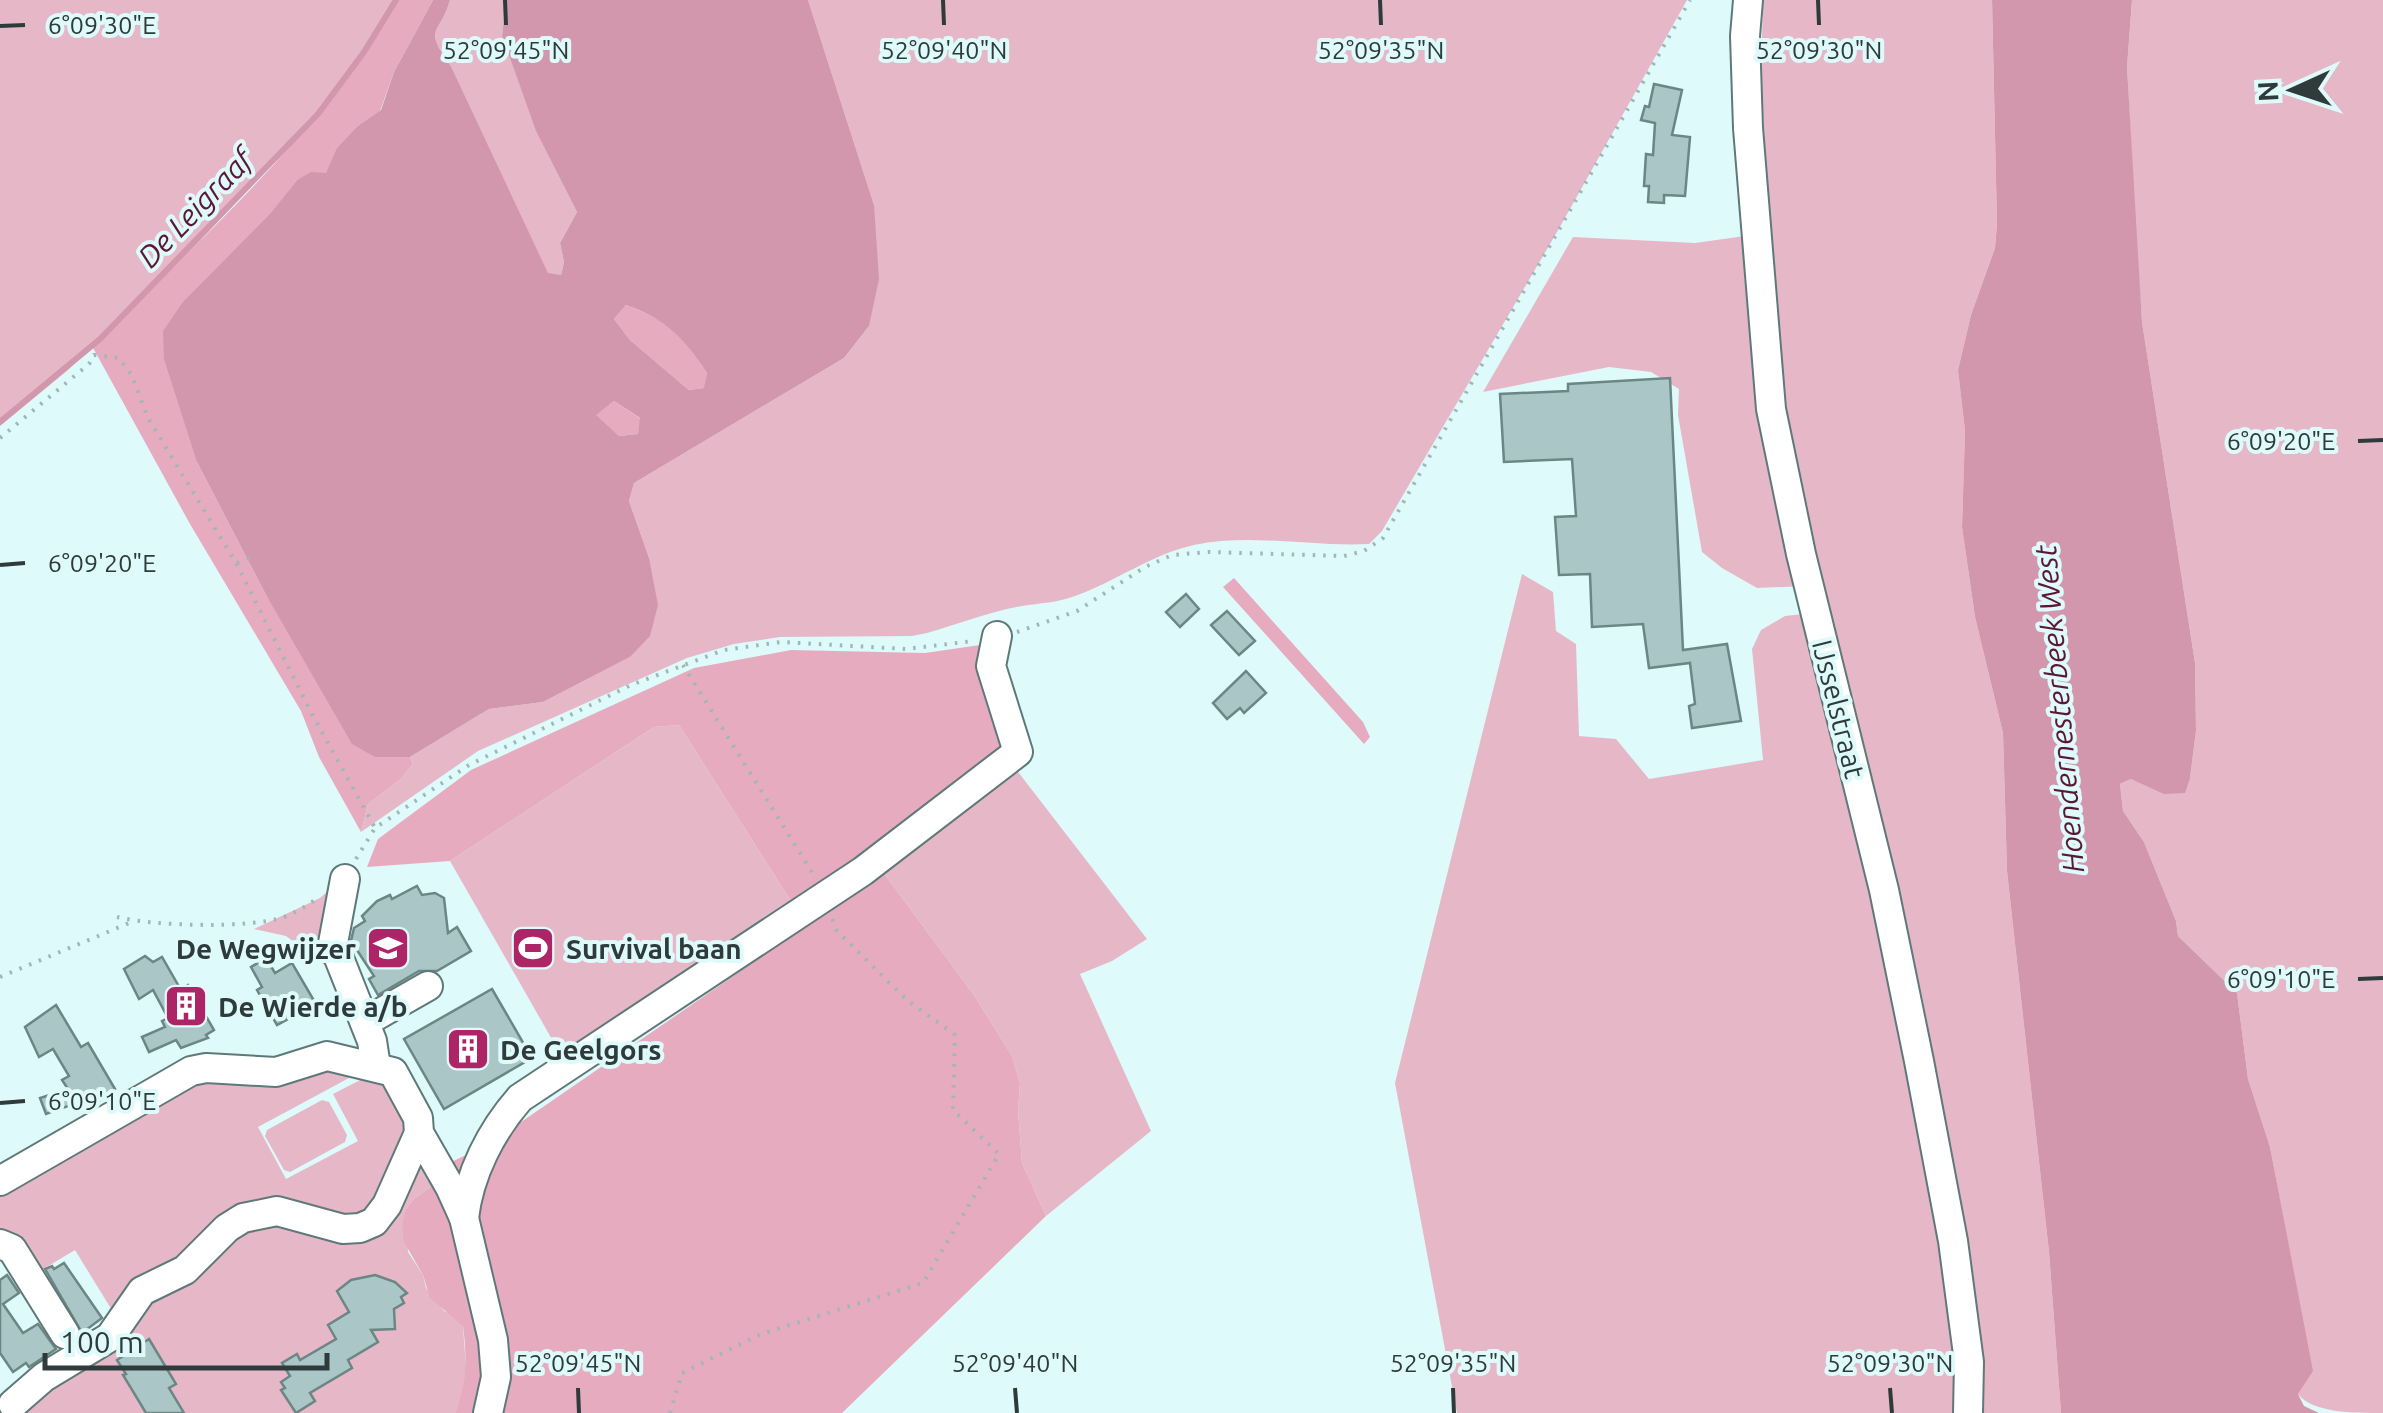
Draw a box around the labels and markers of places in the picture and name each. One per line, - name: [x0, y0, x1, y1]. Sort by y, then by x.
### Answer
- school or university icon: De Wegwijzer: [365, 925, 411, 971]
- sports icon: Survival baan: [510, 925, 556, 971]
- place label: De Wegwijzer: [176, 933, 356, 964]
- place label: Survival baan: [566, 933, 742, 964]
- building icon: De Wierde a/b: [163, 983, 209, 1029]
- place label: De Wierde a/b: [218, 991, 408, 1022]
- building icon: De Geelgors: [445, 1026, 491, 1072]
- place label: De Geelgors: [500, 1034, 661, 1065]

